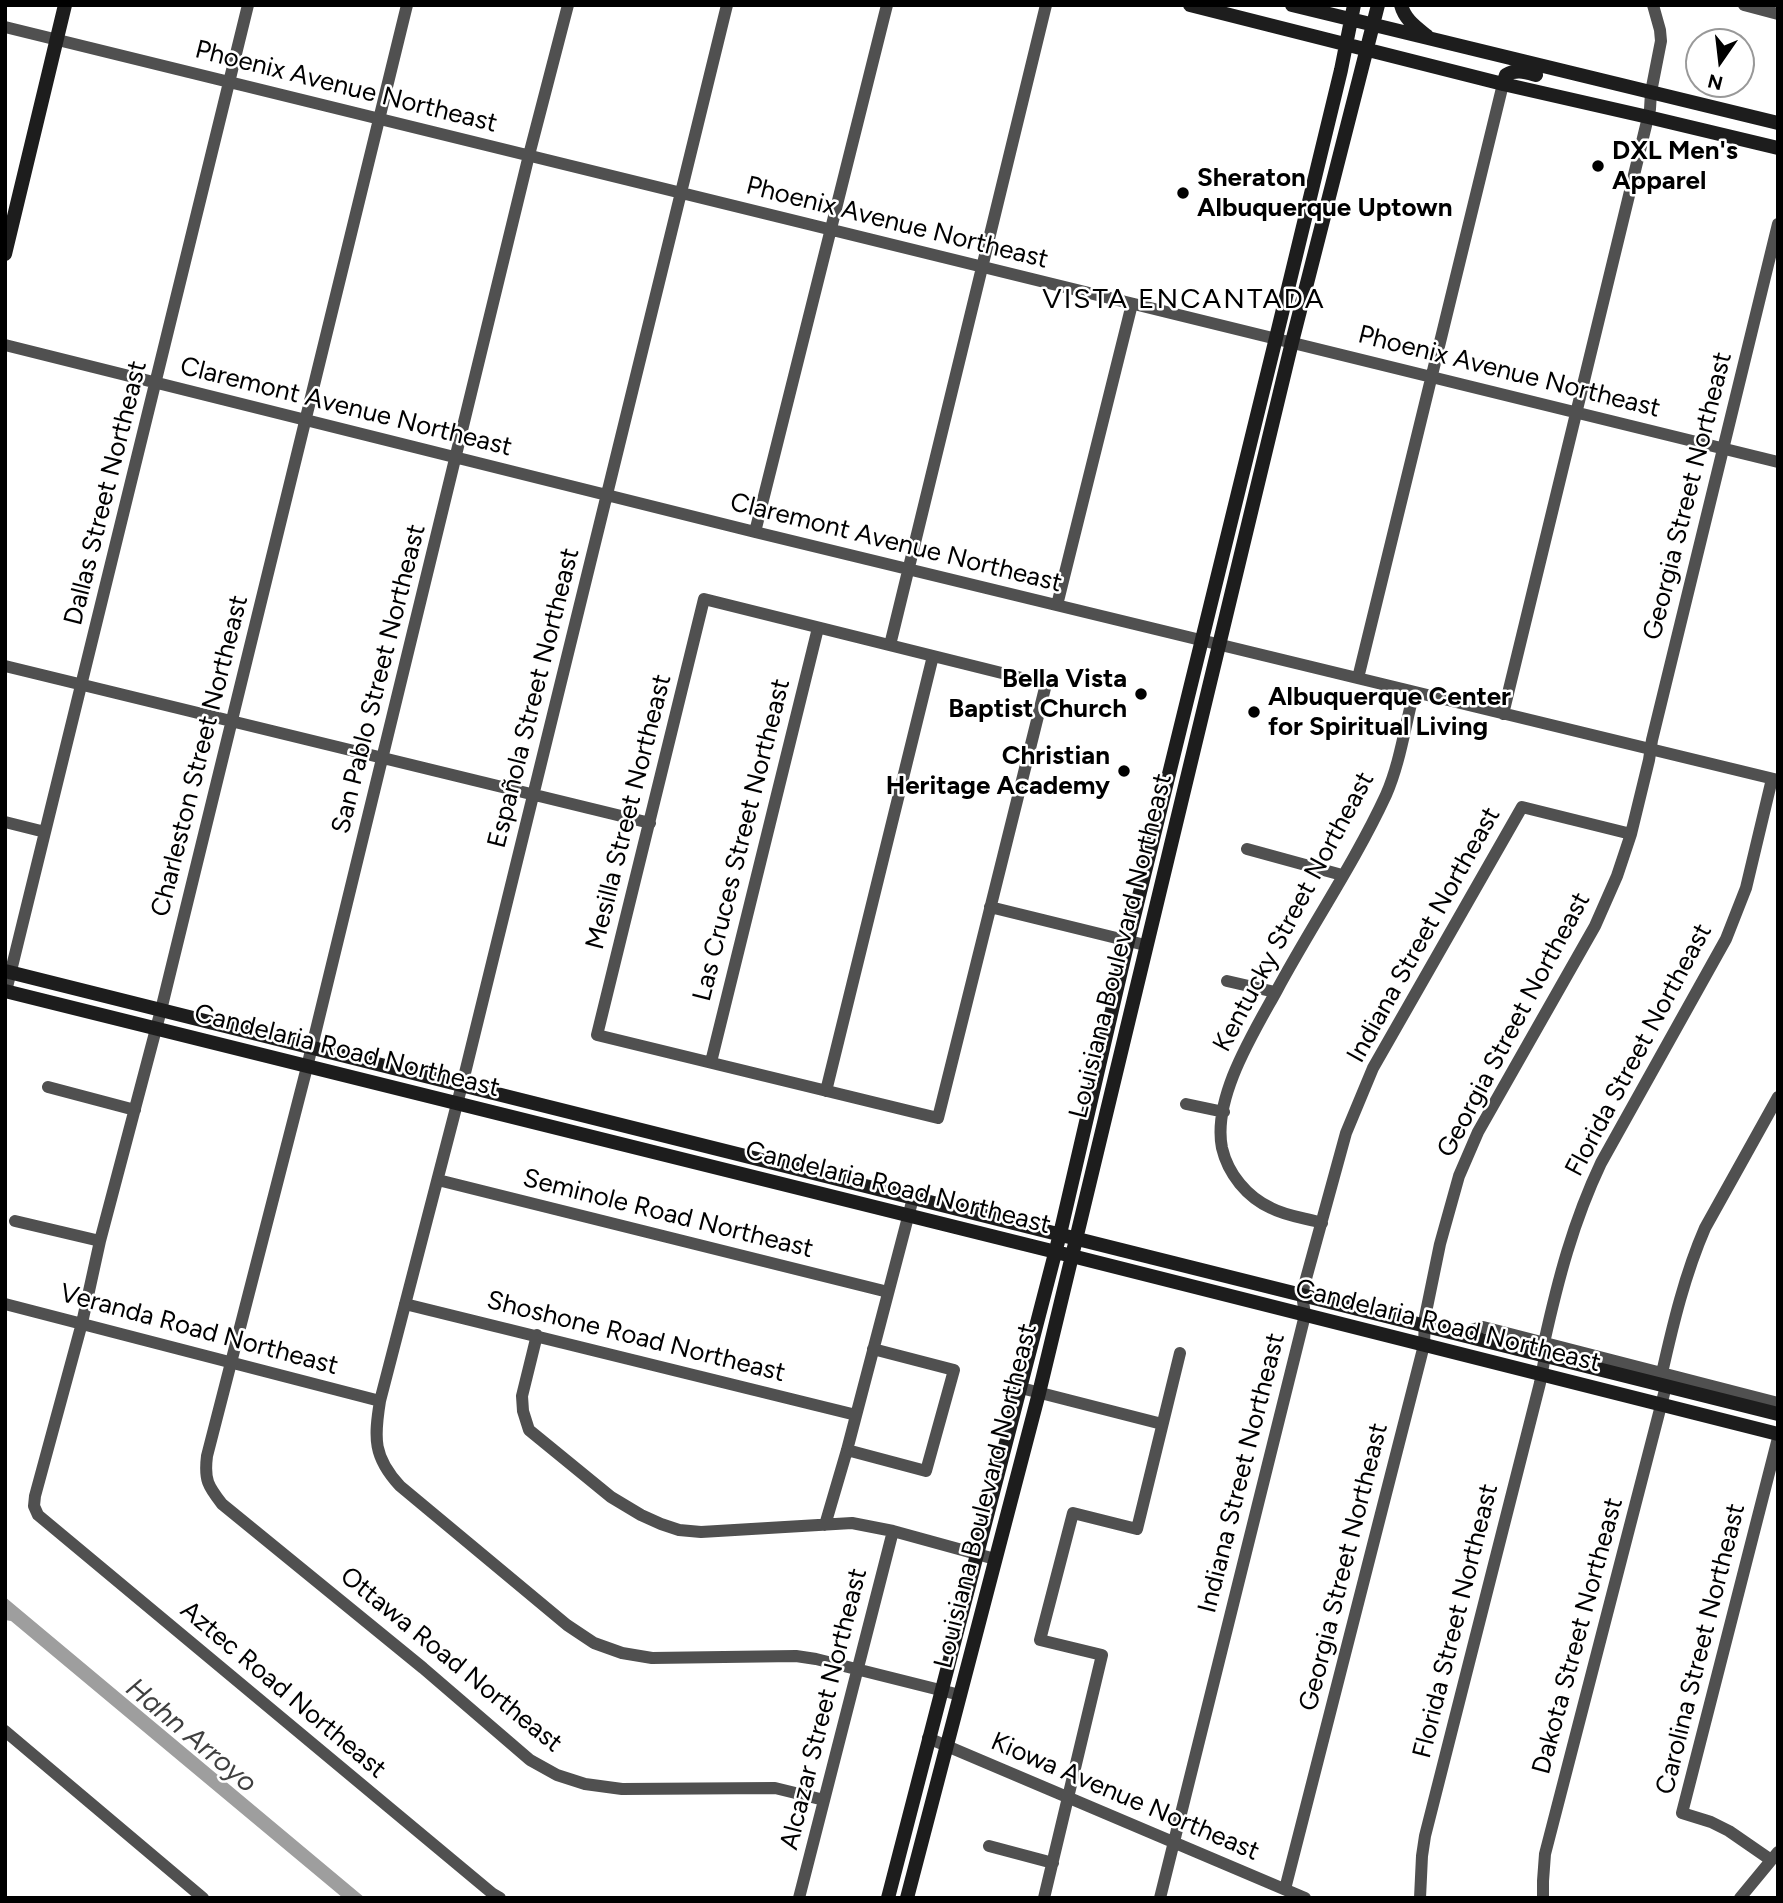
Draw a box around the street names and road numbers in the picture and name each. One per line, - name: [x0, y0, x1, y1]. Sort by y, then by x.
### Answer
- street label: Phoenix Avenue Northeast: [192, 34, 500, 140]
- street label: Phoenix Avenue Northeast: [743, 170, 1051, 276]
- street label: Phoenix Avenue Northeast: [1355, 319, 1663, 425]
- street label: Georgia Street Northeast: [1637, 349, 1739, 643]
- street label: Claremont Avenue Northeast: [177, 351, 515, 463]
- street label: Dallas Street Northeast: [58, 358, 154, 628]
- street label: Claremont Avenue Northeast: [727, 487, 1065, 599]
- street label: San Pablo Street Northeast: [325, 521, 433, 837]
- street label: Española Street Northeast: [482, 545, 586, 851]
- street label: Charleston Street Northeast: [145, 592, 255, 920]
- street label: Mesilla Street Northeast: [580, 671, 678, 953]
- street label: Las Cruces Street Northeast: [687, 676, 797, 1004]
- street label: Kentucky Street Northeast: [1207, 767, 1381, 1057]
- street label: Louisiana Boulevard Northeast: [1063, 770, 1179, 1122]
- street label: Indiana Street Northeast: [1341, 802, 1507, 1068]
- street label: Georgia Street Northeast: [1431, 887, 1597, 1163]
- street label: Florida Street Northeast: [1559, 918, 1719, 1182]
- street label: Candelaria Road Northeast: [191, 998, 503, 1104]
- street label: Candelaria Road Northeast: [742, 1135, 1054, 1241]
- street label: Seminole Road Northeast: [520, 1163, 816, 1265]
- street label: Candelaria Road Northeast: [1292, 1273, 1604, 1379]
- street label: Veranda Road Northeast: [57, 1278, 341, 1382]
- street label: Shoshone Road Northeast: [484, 1285, 788, 1389]
- street label: Louisiana Boulevard Northeast: [928, 1320, 1044, 1672]
- street label: Indiana Street Northeast: [1192, 1330, 1292, 1616]
- street label: Georgia Street Northeast: [1293, 1420, 1395, 1714]
- street label: Florida Street Northeast: [1407, 1481, 1505, 1761]
- street label: Dakota Street Northeast: [1526, 1494, 1630, 1778]
- street label: Carolina Street Northeast: [1650, 1500, 1752, 1798]
- street label: Ottawa Road Northeast: [334, 1561, 568, 1759]
- street label: Alcazar Street Northeast: [774, 1565, 874, 1853]
- street label: Aztec Road Northeast: [174, 1595, 392, 1785]
- street label: Kiowa Avenue Northeast: [986, 1726, 1264, 1868]

